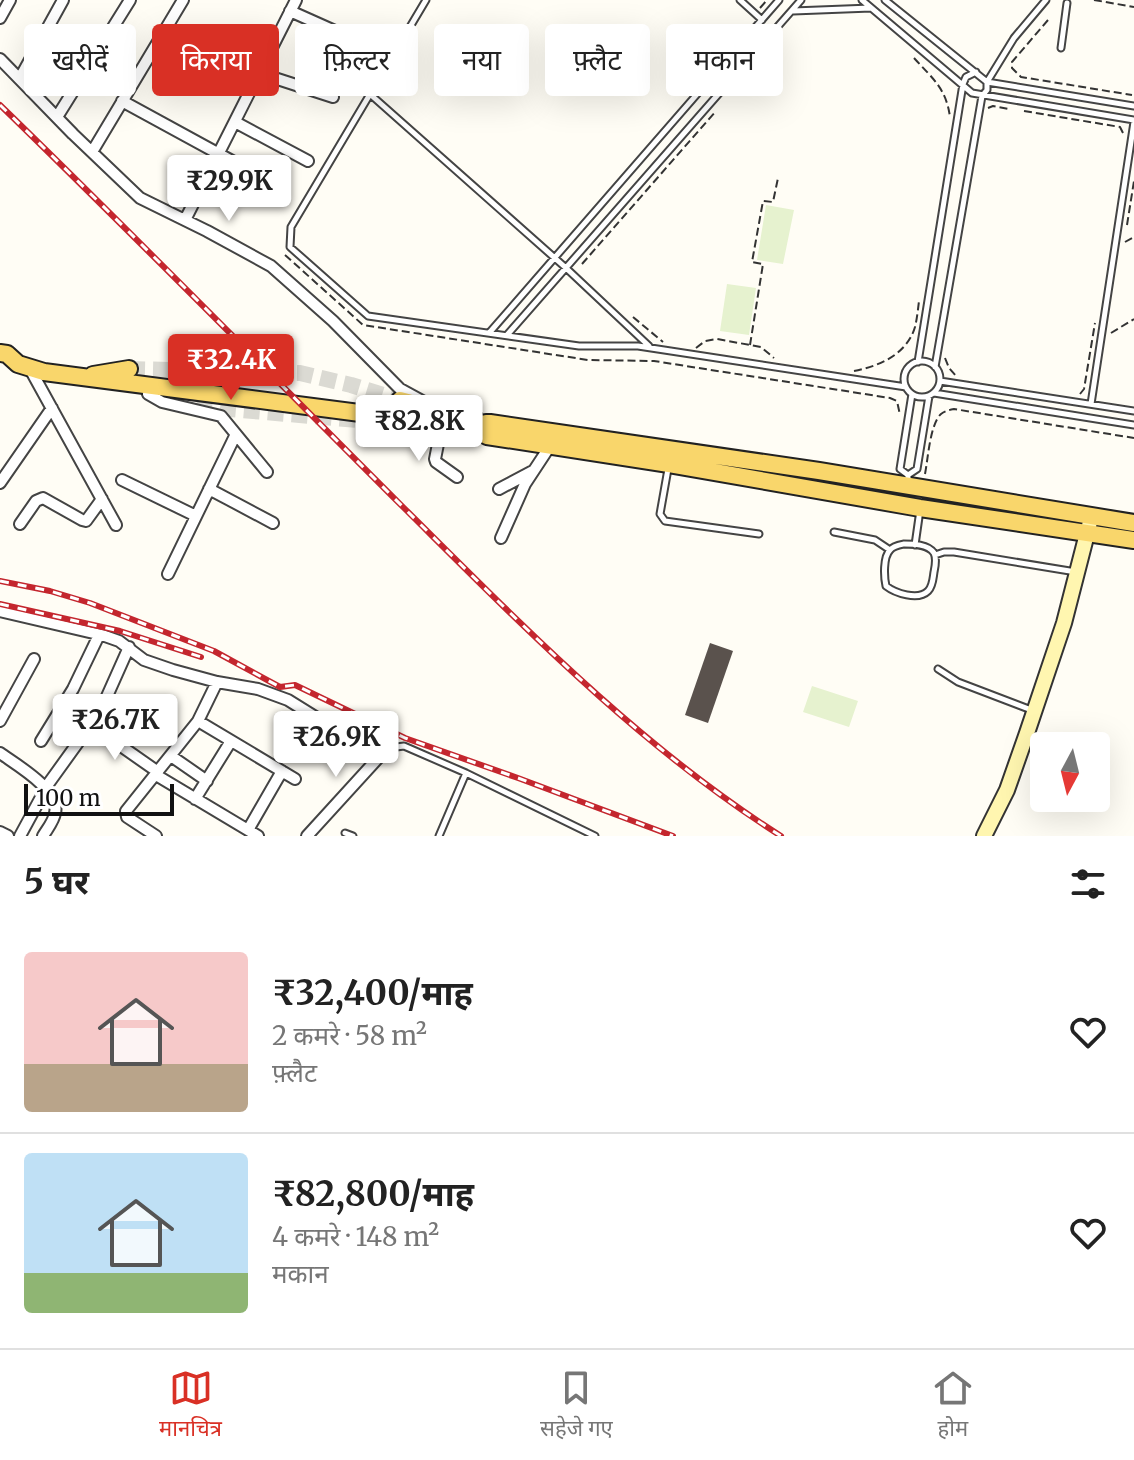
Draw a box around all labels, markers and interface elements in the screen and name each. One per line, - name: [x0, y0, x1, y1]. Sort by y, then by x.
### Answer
- chip: खरीदें: [24, 24, 136, 96]
- chip: किराया: [152, 24, 279, 96]
- chip: फ़िल्टर: [295, 24, 418, 96]
- chip: नया: [434, 24, 529, 96]
- chip: फ़्लैट: [545, 24, 650, 96]
- chip: मकान: [666, 24, 783, 96]
- pin: ₹29.9K: [164, 155, 294, 223]
- text: ₹29.9K: [185, 164, 273, 197]
- pin: ₹32.4K: [166, 334, 296, 402]
- text: ₹32.4K: [186, 343, 276, 376]
- pin: ₹82.8K: [354, 395, 484, 463]
- text: ₹82.8K: [374, 404, 464, 437]
- pin: ₹26.7K: [50, 694, 180, 762]
- text: ₹26.7K: [71, 703, 159, 736]
- pin: ₹26.9K: [271, 711, 401, 779]
- text: ₹26.9K: [291, 720, 381, 753]
- north arrow: [1030, 732, 1110, 812]
- map controls: [1030, 732, 1110, 812]
- scale bar: [24, 780, 174, 816]
- text: 100 m: [36, 784, 101, 812]
- text: 5 घर: [24, 861, 89, 903]
- icon: filters: [1066, 862, 1110, 906]
- text: ₹32,400/माह: [272, 972, 473, 1014]
- icon: home: [88, 984, 184, 1080]
- icon: heart: [1066, 1010, 1110, 1054]
- text: 2 कमरे · 58 m²: [272, 1019, 427, 1052]
- text: फ़्लैट: [272, 1056, 317, 1089]
- text: ₹82,800/माह: [272, 1173, 474, 1215]
- icon: home: [88, 1185, 184, 1281]
- icon: heart: [1066, 1211, 1110, 1255]
- text: 4 कमरे · 148 m²: [272, 1220, 439, 1253]
- text: मकान: [272, 1257, 329, 1290]
- tab: मानचित्र: [159, 1366, 222, 1445]
- tab: सहेजे गए: [540, 1366, 613, 1445]
- tab: होम: [931, 1366, 975, 1445]

